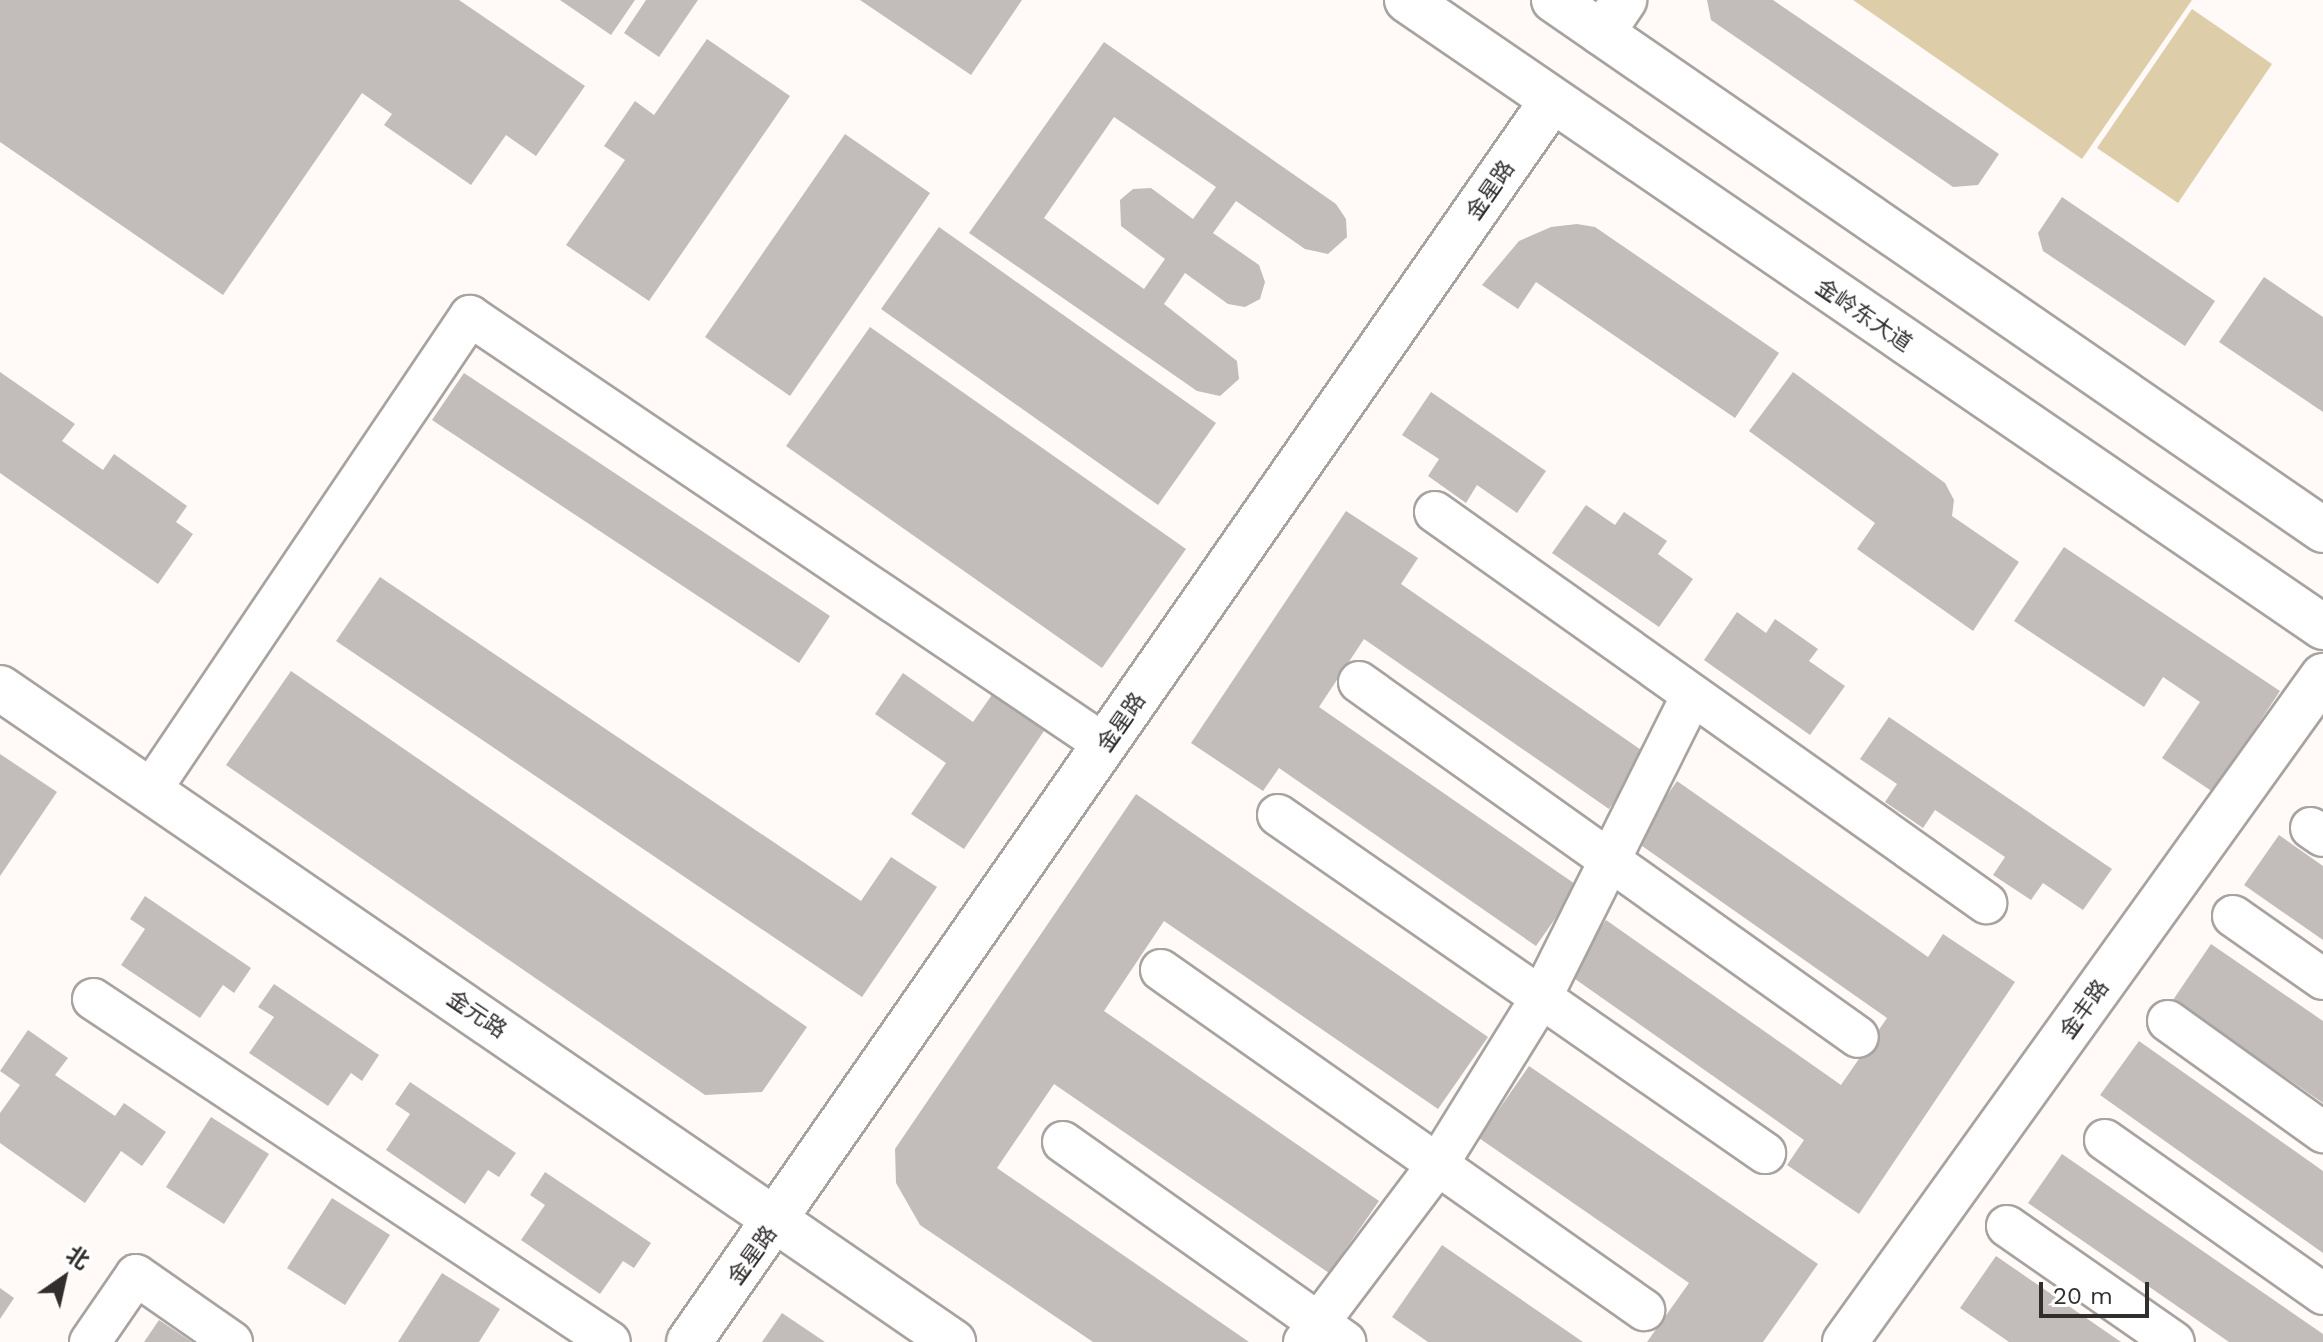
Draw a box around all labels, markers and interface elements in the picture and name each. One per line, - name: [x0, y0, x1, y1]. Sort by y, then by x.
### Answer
- street label: 金星路: [1460, 155, 1520, 225]
- street label: 金岭东大道: [1811, 273, 1917, 357]
- street label: 金星路: [1091, 687, 1151, 757]
- street label: 金丰路: [2054, 975, 2114, 1043]
- street label: 金元路: [442, 985, 512, 1043]
- street label: 金星路: [722, 1221, 782, 1289]
- north arrow: [24, 1238, 104, 1318]
- text: 北: [62, 1241, 94, 1274]
- scale bar: [2043, 1266, 2153, 1316]
- text: 20 m: [2053, 1282, 2113, 1310]

